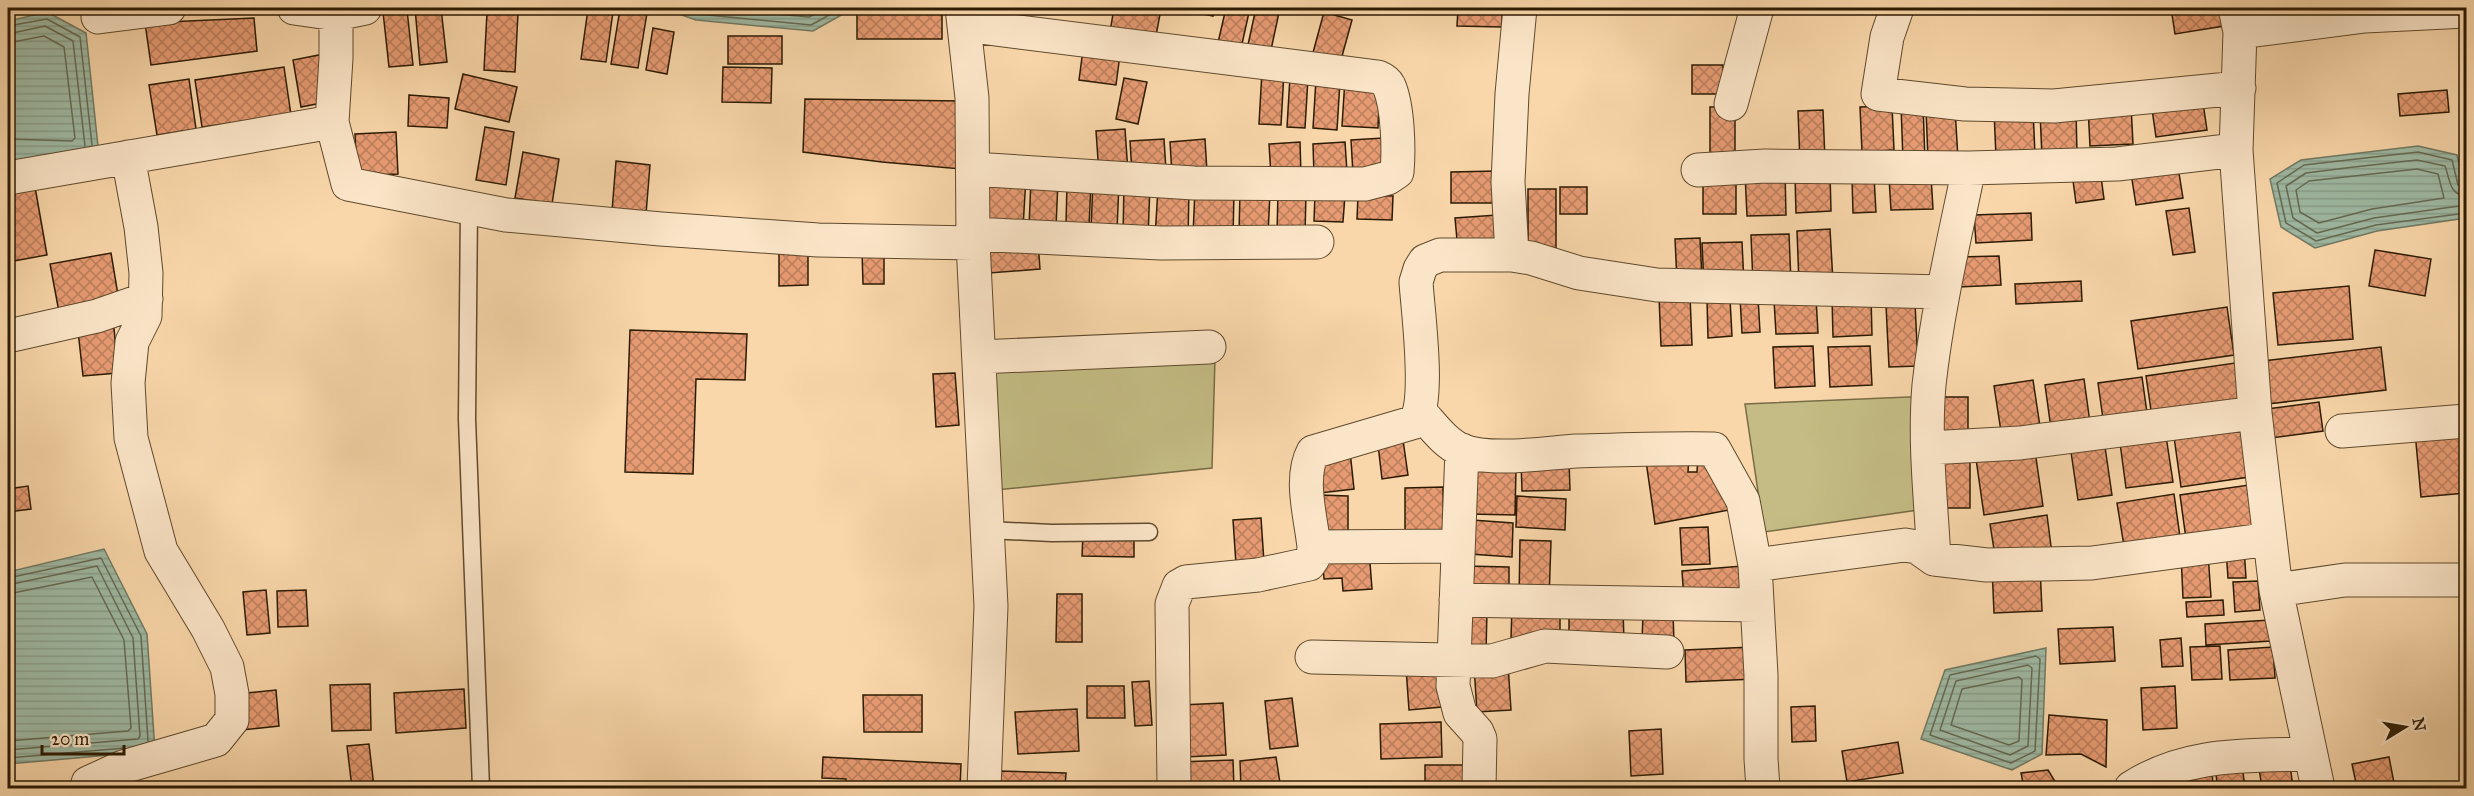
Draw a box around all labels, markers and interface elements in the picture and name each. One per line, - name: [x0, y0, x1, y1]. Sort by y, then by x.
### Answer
- north arrow: [2375, 697, 2435, 757]
- text: N: [2409, 716, 2430, 733]
- scale bar: [42, 718, 124, 756]
- text: 20 m: [51, 728, 89, 750]

